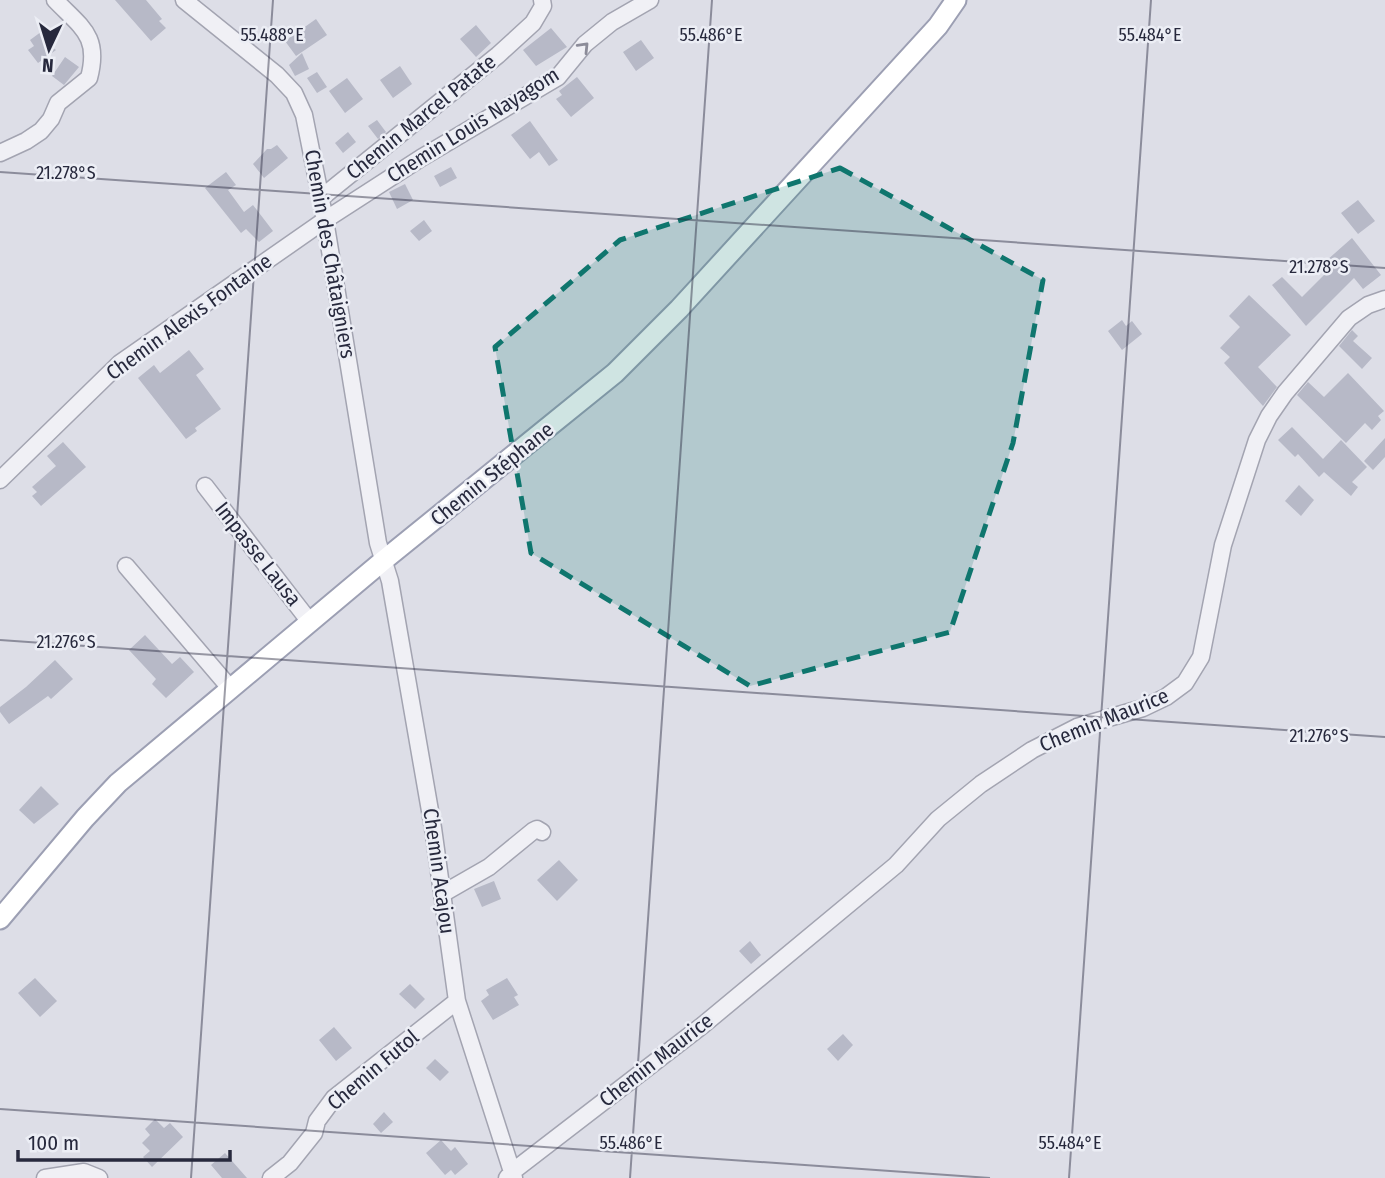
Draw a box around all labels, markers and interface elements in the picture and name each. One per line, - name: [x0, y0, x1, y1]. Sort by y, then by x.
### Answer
- north arrow: [14, 14, 84, 84]
- text: 55.488°E: [240, 24, 304, 46]
- text: 55.486°E: [680, 24, 742, 46]
- text: 55.484°E: [1119, 24, 1181, 46]
- one-way arrow: [575, 42, 588, 55]
- street label: Chemin Marcel Patate: [341, 49, 501, 185]
- text: N: [41, 54, 54, 77]
- street label: Chemin Louis Nayagom: [382, 62, 564, 188]
- street label: Chemin des Châtaigniers: [299, 148, 361, 360]
- text: 21.278°S: [36, 162, 96, 184]
- street label: Chemin Alexis Fontaine: [101, 248, 277, 386]
- text: 21.278°S: [1289, 256, 1349, 278]
- street label: Chemin Stéphane: [425, 416, 559, 532]
- street label: Impasse Lausa: [209, 497, 307, 611]
- text: 21.276°S: [36, 631, 96, 653]
- street label: Chemin Maurice: [1036, 682, 1172, 758]
- text: 21.276°S: [1289, 725, 1349, 747]
- street label: Chemin Acajou: [417, 807, 461, 935]
- street label: Chemin Maurice: [594, 1008, 718, 1112]
- street label: Chemin Futol: [322, 1024, 425, 1116]
- scale bar: [18, 1118, 229, 1162]
- text: 100 m: [28, 1130, 79, 1156]
- text: 55.486°E: [600, 1132, 662, 1154]
- text: 55.484°E: [1039, 1132, 1101, 1154]

